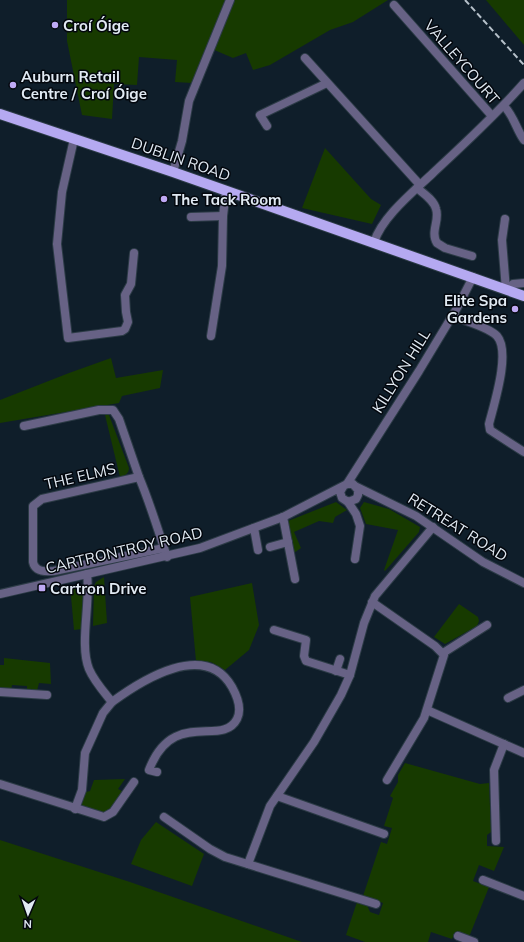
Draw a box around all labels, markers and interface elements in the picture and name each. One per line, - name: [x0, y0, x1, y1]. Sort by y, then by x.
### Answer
- place label: Croí Óige: [63, 16, 129, 35]
- street label: VALLEYCOURT: [420, 16, 504, 108]
- marker: Croí Óige: [50, 20, 60, 30]
- place label: Auburn Retail Centre / Croí Óige: [21, 67, 147, 103]
- marker: Auburn Retail Centre / Croí Óige: [8, 80, 18, 90]
- street label: DUBLIN ROAD: [129, 133, 233, 185]
- place label: The Tack Room: [172, 190, 282, 209]
- marker: The Tack Room: [159, 194, 169, 204]
- place label: Elite Spa Gardens: [444, 291, 507, 327]
- marker: Elite Spa Gardens: [510, 304, 520, 314]
- street label: KILLYON HILL: [368, 326, 434, 416]
- street label: THE ELMS: [43, 459, 117, 493]
- street label: RETREAT ROAD: [405, 489, 511, 565]
- street label: CARTRONTROY ROAD: [44, 523, 204, 577]
- place label: Cartron Drive: [50, 579, 147, 598]
- marker: Cartron Drive: [37, 583, 47, 593]
- north arrow: [8, 894, 48, 934]
- text: N: [23, 917, 32, 931]

